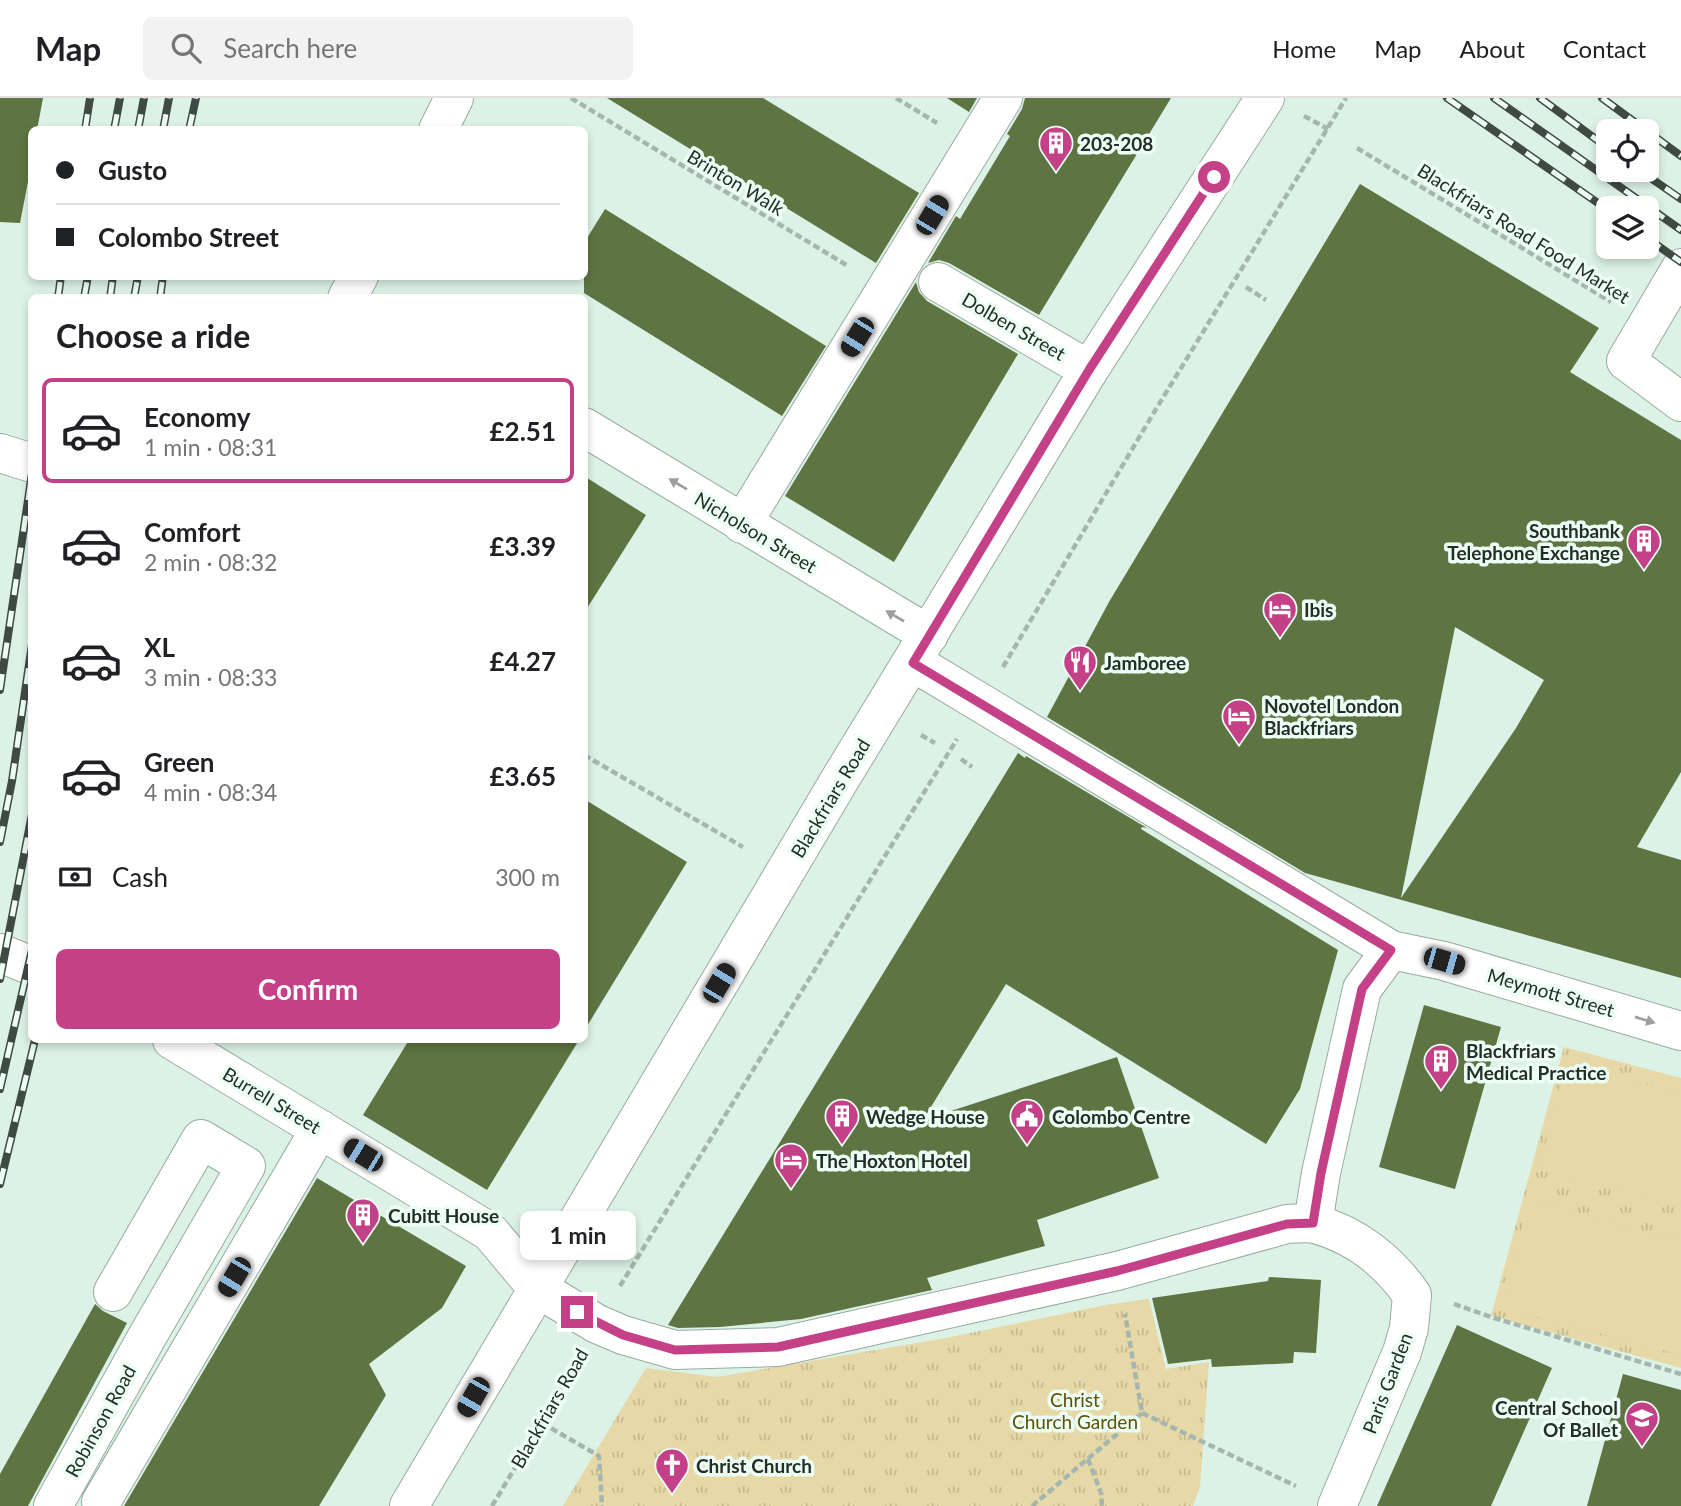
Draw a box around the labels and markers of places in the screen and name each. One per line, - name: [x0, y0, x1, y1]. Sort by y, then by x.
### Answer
- building icon: 203-208: [1037, 124, 1075, 173]
- place label: 203-208: [1080, 132, 1153, 155]
- place label: Southbank Telephone Exchange: [1447, 519, 1621, 564]
- building icon: Southbank Telephone Exchange: [1625, 522, 1663, 571]
- hotel icon: Ibis: [1261, 590, 1299, 639]
- place label: Ibis: [1304, 598, 1333, 621]
- restaurant icon: Jamboree: [1061, 643, 1099, 692]
- place label: Jamboree: [1104, 651, 1186, 674]
- place label: Novotel London Blackfriars: [1264, 694, 1399, 739]
- hotel icon: Novotel London Blackfriars: [1220, 697, 1258, 746]
- place label: Blackfriars Medical Practice: [1466, 1039, 1606, 1084]
- building icon: Blackfriars Medical Practice: [1422, 1042, 1460, 1091]
- building icon: Wedge House: [823, 1097, 861, 1146]
- public building icon: Colombo Centre: [1008, 1097, 1046, 1146]
- place label: Wedge House: [866, 1105, 985, 1128]
- place label: Colombo Centre: [1052, 1105, 1190, 1128]
- hotel icon: The Hoxton Hotel: [772, 1141, 810, 1190]
- place label: The Hoxton Hotel: [816, 1149, 968, 1172]
- building icon: Cubitt House: [344, 1196, 382, 1245]
- place label: Cubitt House: [388, 1204, 499, 1227]
- place label: Central School Of Ballet: [1495, 1396, 1618, 1441]
- school or university icon: Central School Of Ballet: [1623, 1399, 1661, 1448]
- church icon: Christ Church: [653, 1446, 691, 1495]
- place label: Christ Church: [696, 1454, 812, 1477]

